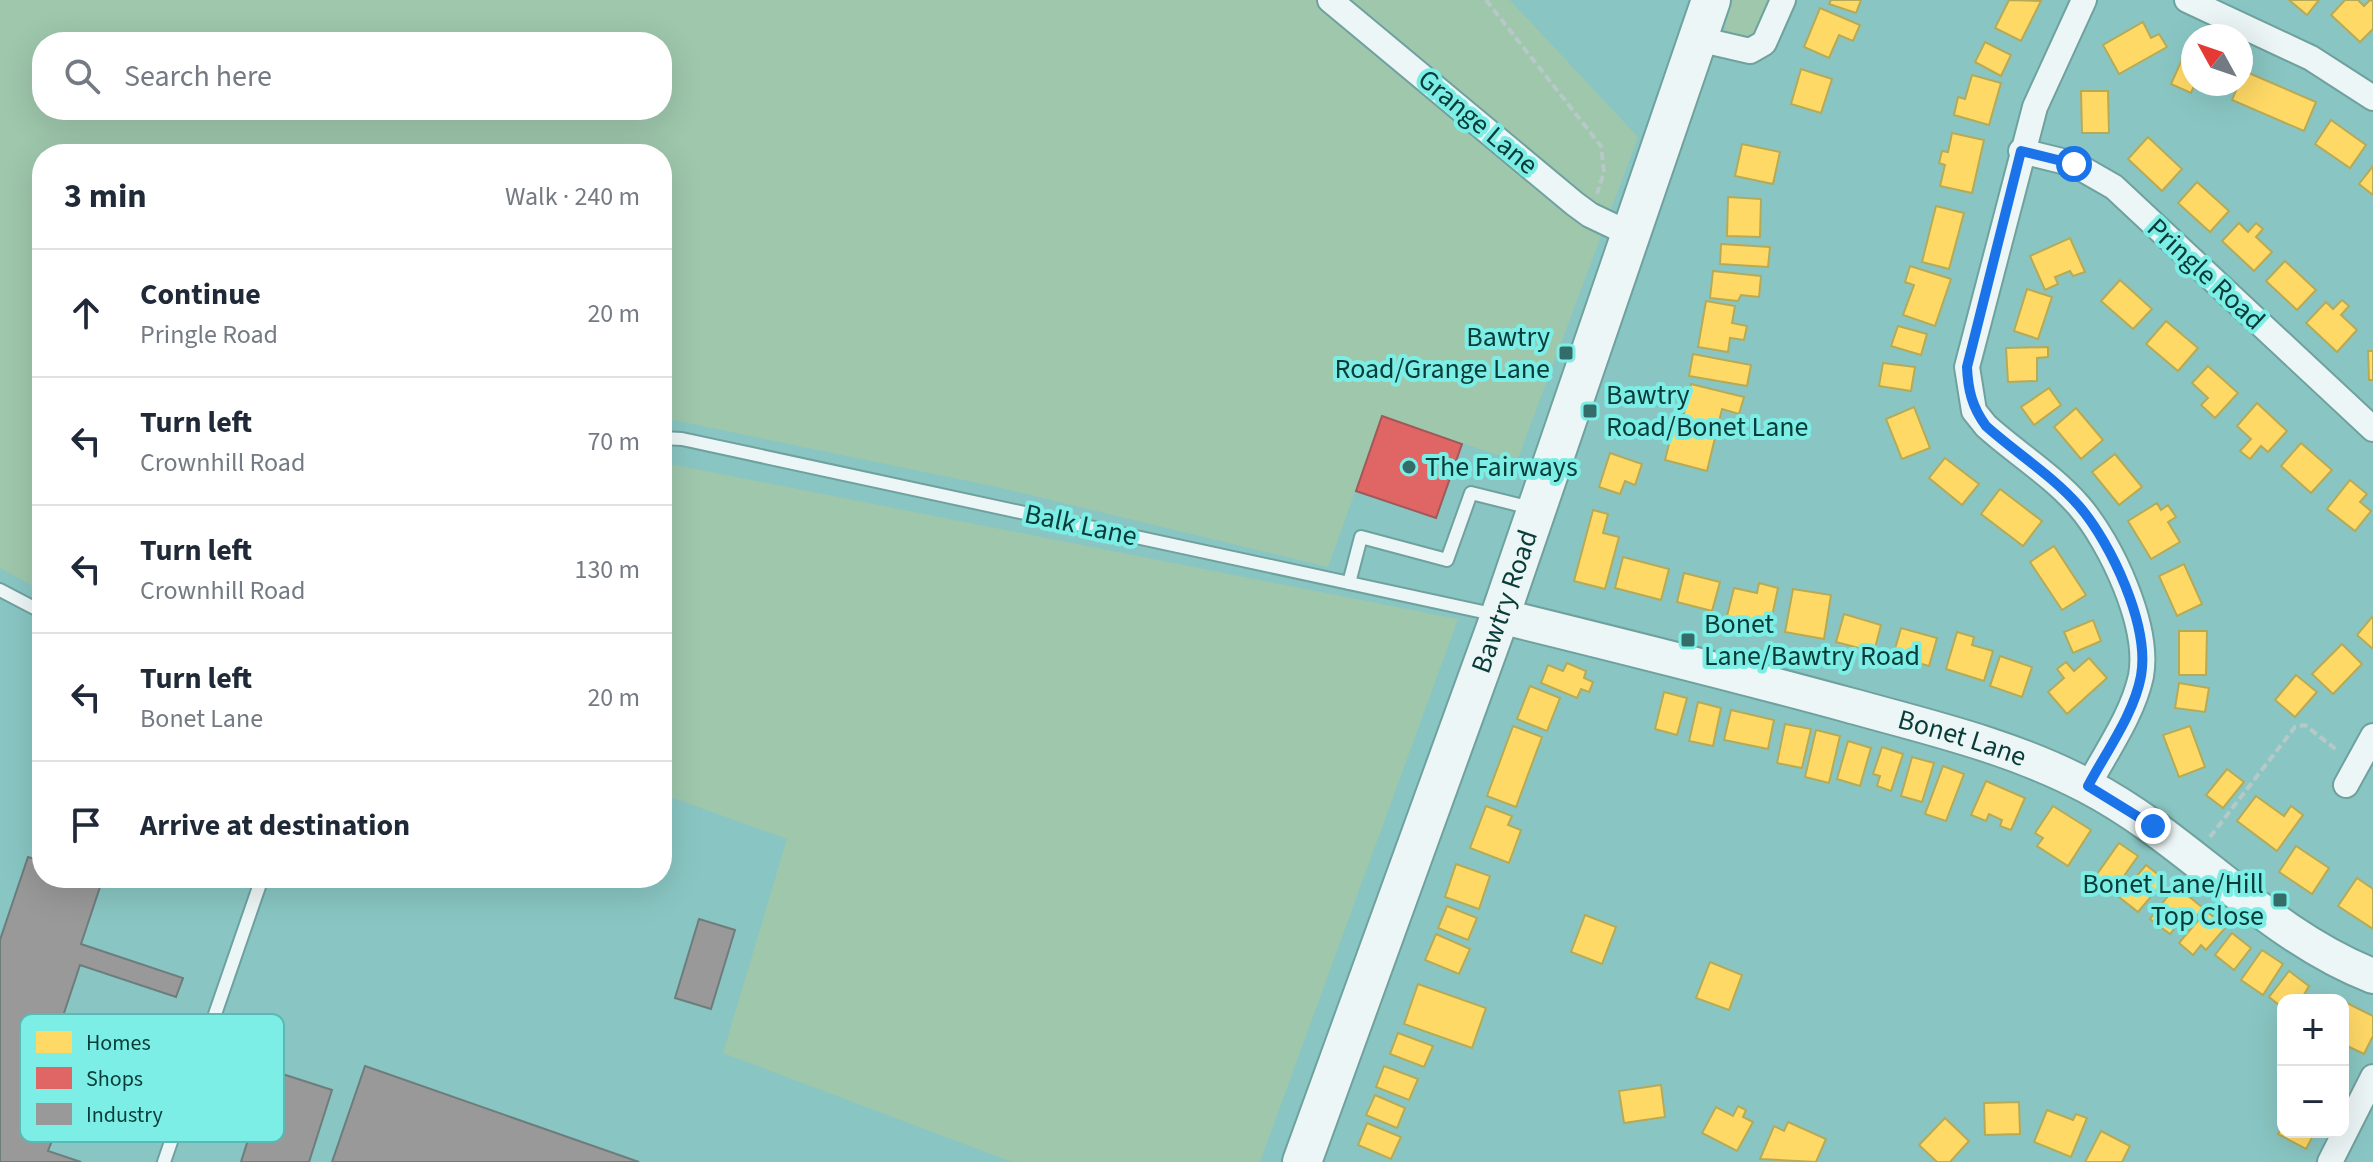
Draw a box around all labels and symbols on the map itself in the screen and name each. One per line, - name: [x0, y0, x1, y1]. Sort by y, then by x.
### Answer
- north arrow: [2181, 24, 2253, 96]
- street label: Grange Lane: [1409, 60, 1547, 184]
- route start: [2056, 146, 2092, 182]
- street label: Pringle Road: [2138, 209, 2274, 339]
- place label: Bawtry Road/Grange Lane: [1334, 317, 1550, 389]
- marker: Bawtry Road/Grange Lane: [1557, 344, 1575, 362]
- place label: Bawtry Road/Bonet Lane: [1606, 375, 1808, 447]
- marker: Bawtry Road/Bonet Lane: [1581, 402, 1599, 420]
- place label: The Fairways: [1425, 447, 1578, 487]
- marker: The Fairways: [1400, 458, 1418, 476]
- street label: Balk Lane: [1021, 494, 1141, 556]
- street label: Bawtry Road: [1461, 524, 1548, 679]
- place label: Bonet Lane/Bawtry Road: [1704, 604, 1920, 676]
- marker: Bonet Lane/Bawtry Road: [1679, 631, 1697, 649]
- street label: Bonet Lane: [1893, 699, 2032, 777]
- route end: [2135, 808, 2171, 844]
- place label: Bonet Lane/Hill Top Close: [2082, 864, 2264, 936]
- marker: Bonet Lane/Hill Top Close: [2271, 891, 2289, 909]
- legend: [20, 1014, 284, 1142]
- text: Homes: [86, 1027, 151, 1059]
- text: Shops: [86, 1063, 143, 1095]
- text: Industry: [86, 1099, 163, 1131]

